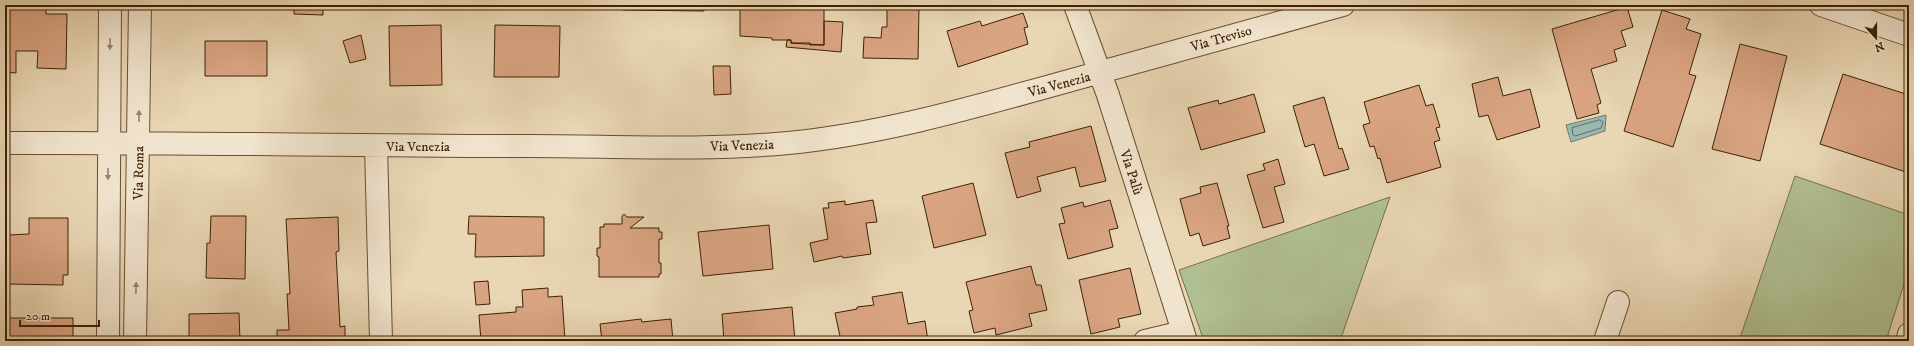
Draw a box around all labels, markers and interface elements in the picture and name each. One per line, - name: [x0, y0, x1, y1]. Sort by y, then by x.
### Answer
- north arrow: [1856, 18, 1896, 58]
- street label: Via Treviso: [1188, 22, 1254, 57]
- one-way arrow: [107, 38, 113, 51]
- text: N: [1873, 38, 1886, 55]
- street label: Via Venezia: [1025, 68, 1093, 102]
- one-way arrow: [136, 109, 142, 122]
- street label: Via Venezia: [709, 136, 774, 156]
- street label: Via Venezia: [385, 138, 450, 156]
- street label: Via Roma: [130, 146, 148, 201]
- street label: Via Palù: [1115, 147, 1147, 197]
- one-way arrow: [105, 168, 111, 181]
- one-way arrow: [133, 281, 139, 294]
- scale bar: [20, 302, 99, 328]
- text: 20 m: [26, 309, 50, 324]

